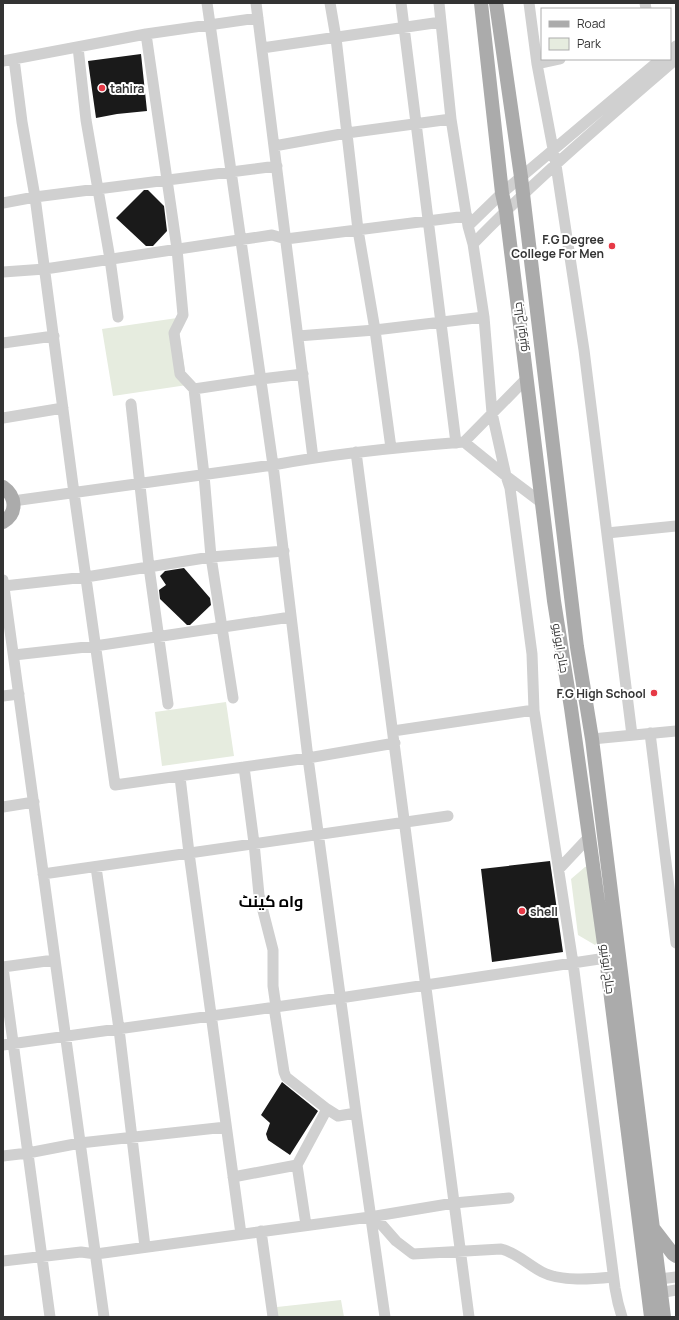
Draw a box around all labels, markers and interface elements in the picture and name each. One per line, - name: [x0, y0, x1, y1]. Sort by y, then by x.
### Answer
- legend: [541, 8, 671, 60]
- text: Road: [577, 15, 605, 32]
- text: Park: [577, 35, 602, 52]
- place label: tahira: [110, 80, 145, 97]
- marker: tahira: [97, 83, 107, 93]
- place label: F.G Degree College For Men: [511, 231, 604, 262]
- marker: F.G Degree College For Men: [607, 241, 617, 251]
- street label: جناح ایونیو: [509, 301, 531, 353]
- street label: جناح ایونیو: [549, 622, 573, 674]
- place label: F.G High School: [556, 685, 646, 702]
- marker: F.G High School: [649, 688, 659, 698]
- district label: واہ کینٹ: [239, 890, 303, 912]
- place label: shell: [530, 903, 558, 920]
- marker: shell: [517, 906, 527, 916]
- street label: جناح ایونیو: [597, 943, 619, 995]

